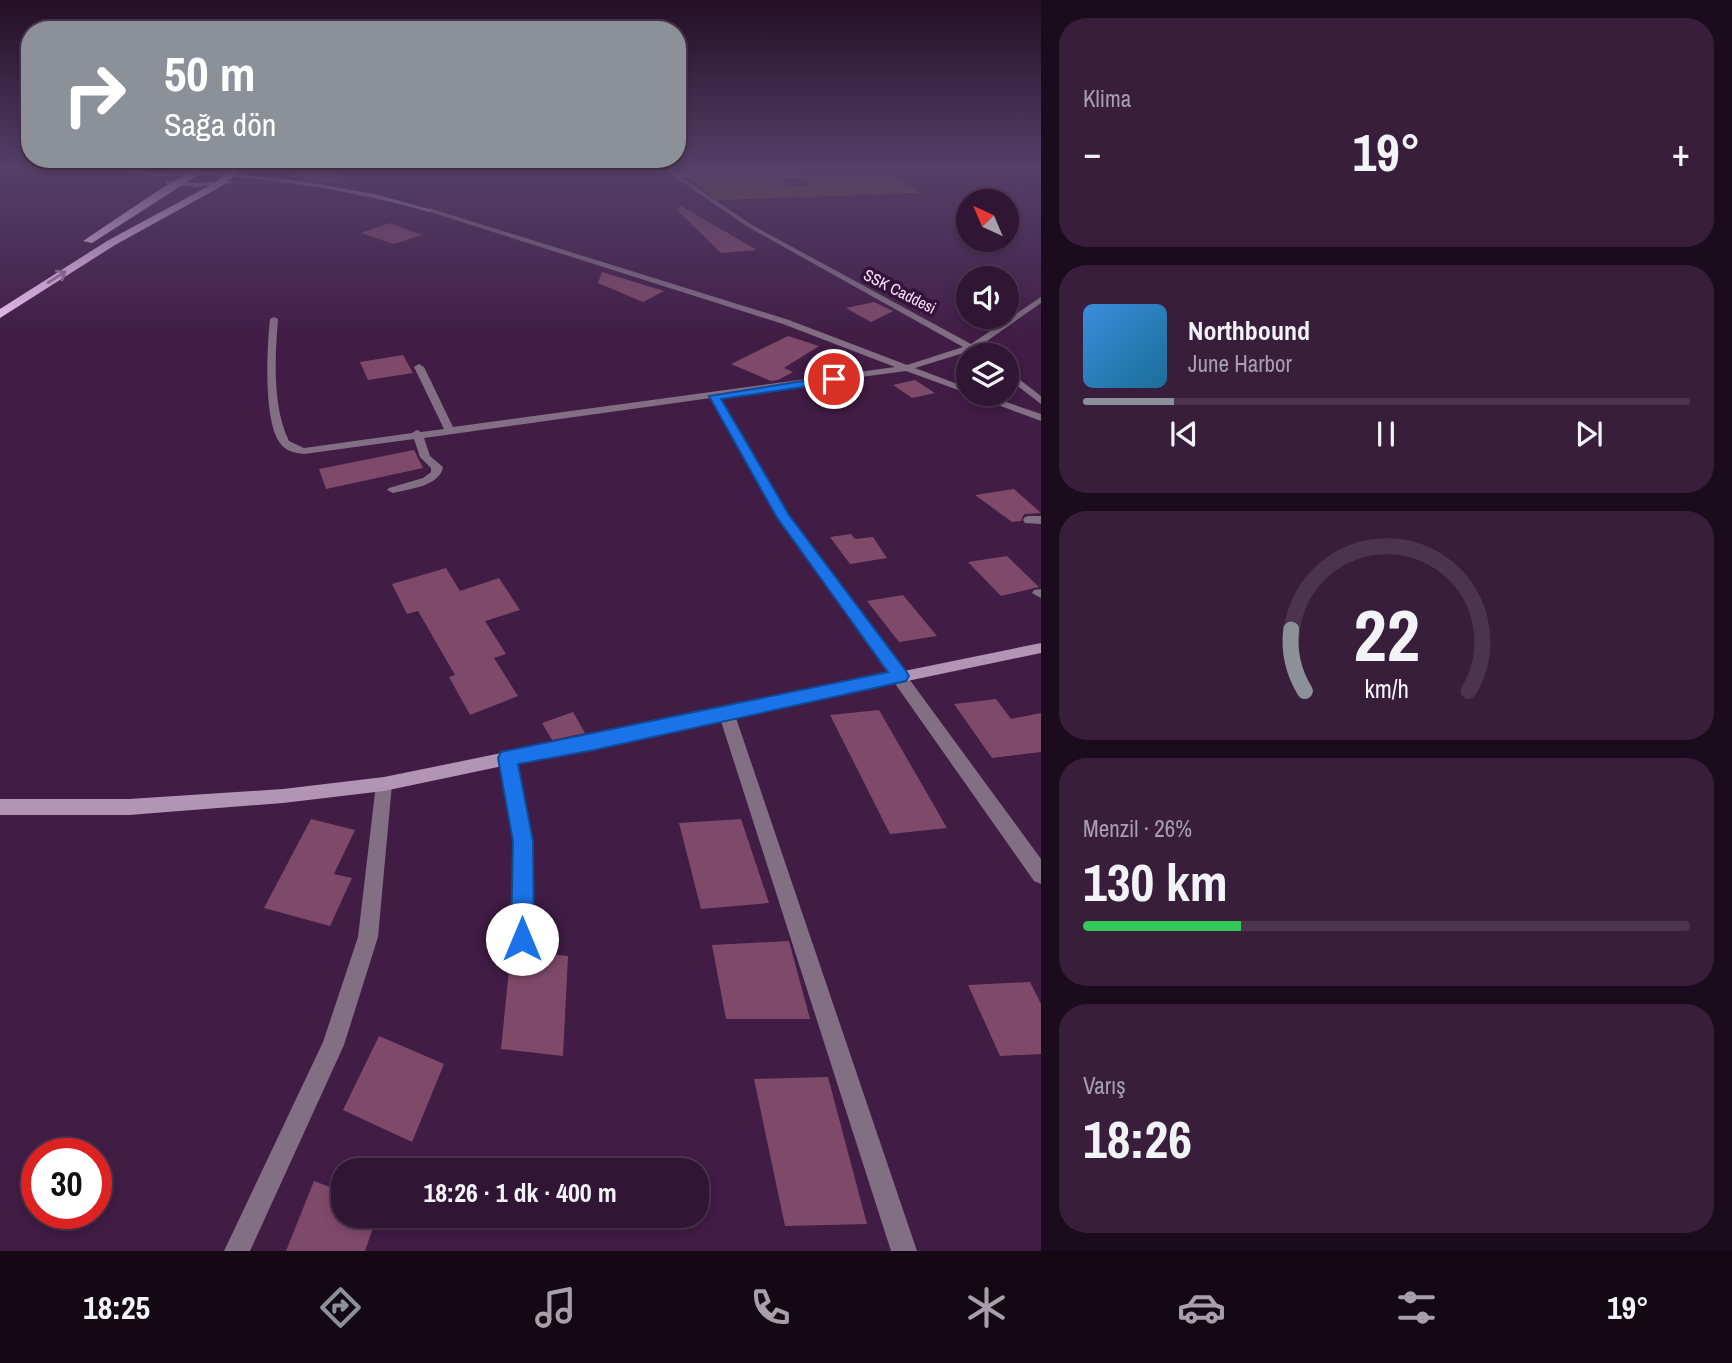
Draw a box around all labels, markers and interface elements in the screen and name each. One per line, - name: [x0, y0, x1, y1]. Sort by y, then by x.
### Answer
- text: 50 m: [164, 40, 256, 106]
- icon: right: [49, 49, 140, 140]
- text: Klima: [1083, 83, 1131, 114]
- text: Sağa dön: [164, 103, 276, 146]
- text: 19°: [1352, 117, 1421, 187]
- text: −: [1083, 127, 1101, 178]
- text: +: [1672, 127, 1690, 178]
- north arrow: [956, 189, 1018, 252]
- map controls: [956, 189, 1019, 406]
- street label: SSK Caddesi: [860, 263, 940, 319]
- button: sound: [956, 266, 1019, 329]
- one-way arrow: [47, 269, 67, 283]
- text: Northbound: [1188, 313, 1310, 348]
- button: layers: [956, 343, 1019, 406]
- text: June Harbor: [1188, 348, 1292, 379]
- pin: [804, 349, 864, 409]
- icon: arrive: [815, 360, 853, 398]
- icon: previous: [1165, 415, 1203, 453]
- icon: pause: [1367, 415, 1405, 453]
- icon: next: [1570, 415, 1608, 453]
- text: 22: [1353, 587, 1420, 685]
- text: km/h: [1364, 672, 1409, 706]
- text: Menzil · 26%: [1083, 813, 1192, 844]
- text: 130 km: [1083, 847, 1228, 917]
- position arrow: [485, 902, 559, 976]
- text: Varış: [1083, 1070, 1126, 1101]
- text: 18:26: [1083, 1104, 1192, 1174]
- speed limit sign: 30: [21, 1138, 112, 1229]
- text: 18:26 · 1 dk · 400 m: [423, 1175, 617, 1210]
- icon: directions: [316, 1283, 365, 1332]
- icon: music: [531, 1283, 580, 1332]
- icon: phone: [746, 1283, 795, 1332]
- icon: climate: [962, 1283, 1011, 1332]
- icon: car: [1177, 1283, 1226, 1332]
- icon: filters: [1392, 1283, 1441, 1332]
- text: 18:25: [83, 1286, 150, 1329]
- text: 19°: [1607, 1286, 1649, 1329]

